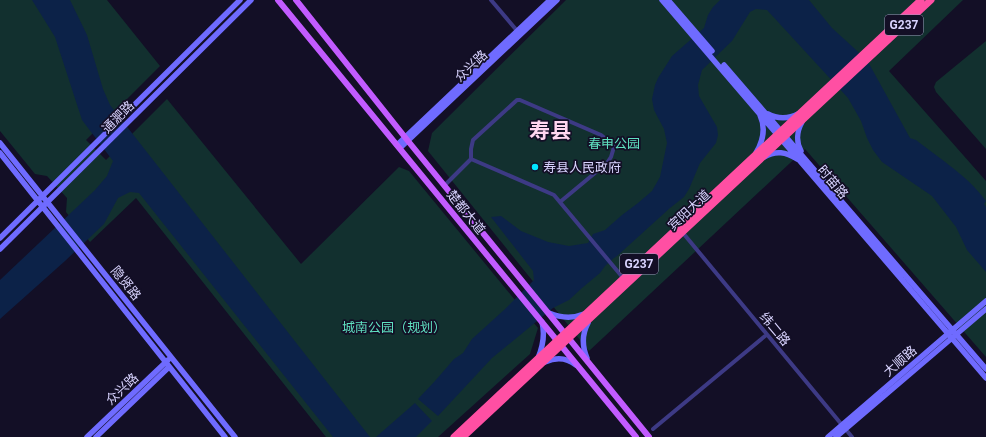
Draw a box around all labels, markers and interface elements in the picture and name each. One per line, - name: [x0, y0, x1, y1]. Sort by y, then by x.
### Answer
- road number: G237: [885, 15, 923, 35]
- street label: 众兴路: [452, 47, 490, 85]
- street label: 通淝路: [99, 98, 137, 136]
- district label: 寿县: [529, 119, 571, 143]
- park label: 春申公园: [588, 136, 640, 151]
- place label: 寿县人民政府: [543, 160, 621, 175]
- marker: 寿县人民政府: [530, 162, 540, 172]
- street label: 时苗路: [815, 162, 851, 202]
- street label: 楚都大道: [444, 187, 488, 237]
- street label: 宾阳大道: [665, 187, 713, 233]
- road number: G237: [620, 254, 658, 274]
- street label: 隐贤路: [108, 263, 144, 303]
- street label: 纬二路: [757, 309, 793, 349]
- park label: 城南公园（规划）: [342, 320, 446, 335]
- street label: 大顺路: [880, 343, 920, 379]
- street label: 众兴路: [103, 370, 141, 408]

